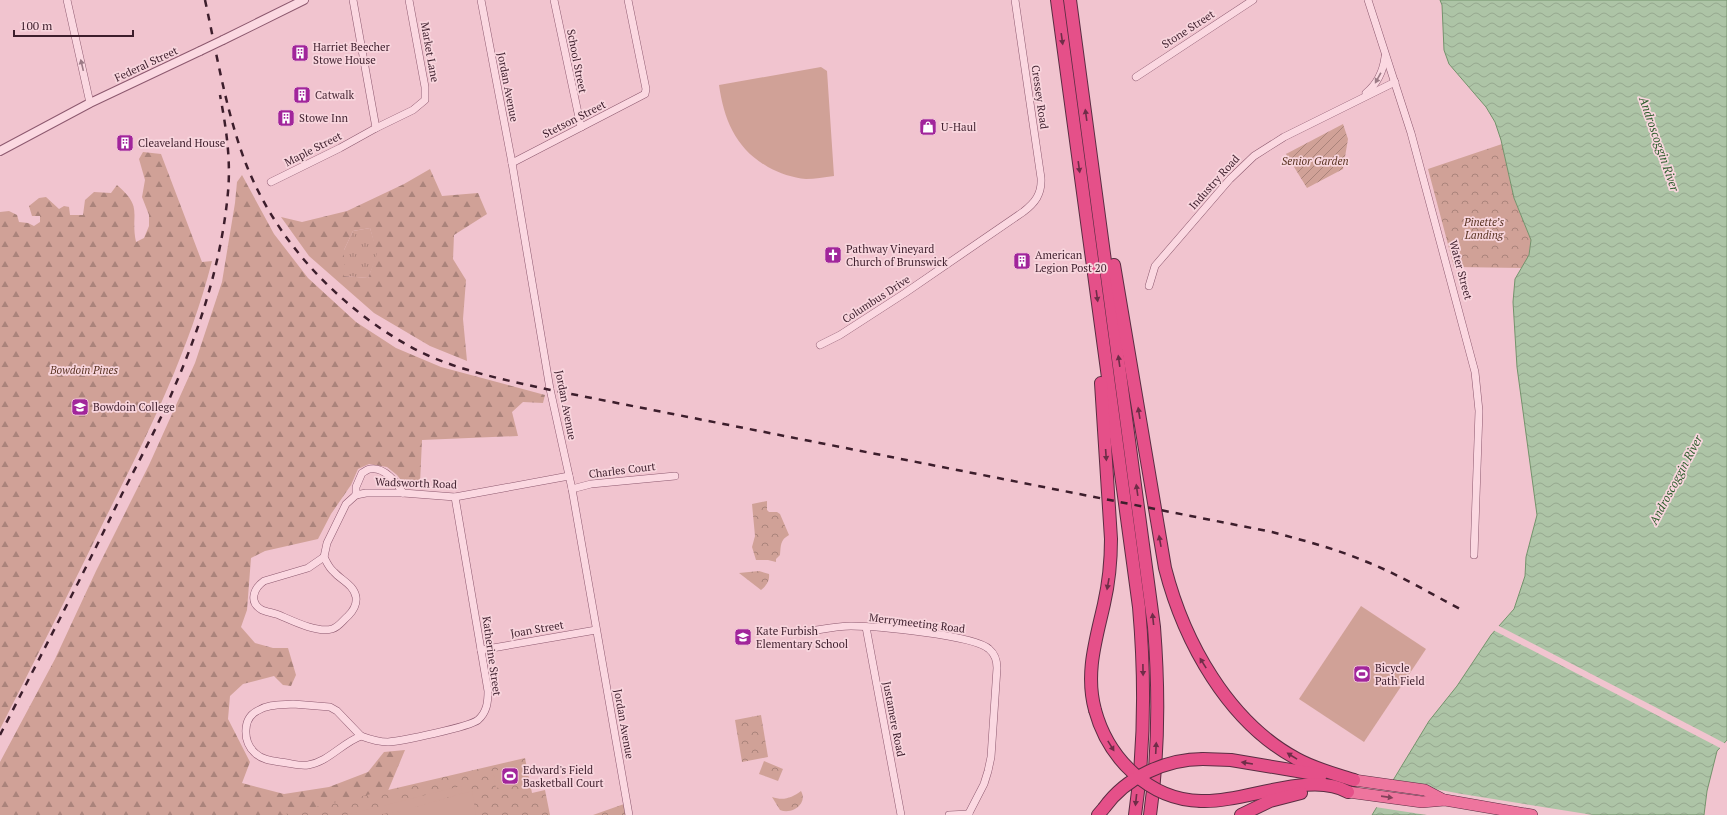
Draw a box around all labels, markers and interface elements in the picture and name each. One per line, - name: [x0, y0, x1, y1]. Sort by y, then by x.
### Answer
- street label: Stone Street: [1159, 7, 1217, 51]
- scale bar: [14, 12, 133, 38]
- text: 100 m: [20, 18, 53, 33]
- street label: Market Lane: [418, 21, 442, 84]
- street label: School Street: [564, 28, 590, 94]
- one-way arrow: [1059, 33, 1065, 45]
- place label: Harriet Beecher Stowe House: [313, 40, 391, 67]
- street label: Federal Street: [112, 43, 180, 85]
- building icon: Harriet Beecher Stowe House: [290, 43, 310, 63]
- street label: Jordan Avenue: [494, 51, 522, 124]
- one-way arrow: [78, 59, 84, 71]
- street label: Cressey Road: [1029, 64, 1051, 130]
- one-way arrow: [1375, 72, 1382, 83]
- building icon: Catwalk: [292, 85, 312, 105]
- place label: Catwalk: [315, 88, 355, 102]
- water label: Androscoggin River: [1636, 94, 1683, 194]
- street label: Stetson Street: [540, 97, 608, 141]
- building icon: Stowe Inn: [276, 108, 296, 128]
- one-way arrow: [1083, 109, 1089, 121]
- place label: Stowe Inn: [299, 111, 348, 125]
- shop icon: U-Haul: [918, 117, 938, 137]
- place label: U-Haul: [941, 120, 976, 134]
- street label: Maple Street: [282, 129, 344, 169]
- building icon: Cleaveland House: [115, 133, 135, 153]
- place label: Cleaveland House: [138, 136, 226, 150]
- street label: Industry Road: [1186, 152, 1242, 212]
- park label: Senior Garden: [1282, 154, 1348, 168]
- one-way arrow: [1076, 161, 1082, 174]
- park label: Pinette’s Landing: [1463, 215, 1504, 242]
- street label: Water Street: [1446, 239, 1476, 301]
- place label: Pathway Vineyard Church of Brunswick: [846, 242, 948, 269]
- church icon: Pathway Vineyard Church of Brunswick: [823, 245, 843, 265]
- place label: American Legion Post 20: [1035, 248, 1107, 275]
- building icon: American Legion Post 20: [1012, 251, 1032, 271]
- street label: Columbus Drive: [839, 272, 913, 326]
- one-way arrow: [1094, 290, 1100, 302]
- one-way arrow: [1116, 355, 1122, 367]
- park label: Bowdoin Pines: [49, 363, 118, 377]
- street label: Jordan Avenue: [552, 369, 580, 442]
- school or university icon: Bowdoin College: [70, 397, 90, 417]
- place label: Bowdoin College: [93, 400, 175, 414]
- one-way arrow: [1135, 407, 1141, 419]
- water label: Androscoggin River: [1645, 431, 1706, 528]
- one-way arrow: [1102, 449, 1109, 461]
- street label: Charles Court: [588, 459, 656, 481]
- street label: Wadsworth Road: [375, 475, 457, 491]
- one-way arrow: [1134, 484, 1140, 496]
- one-way arrow: [1157, 535, 1163, 547]
- one-way arrow: [1105, 578, 1111, 590]
- street label: Merrymeeting Road: [868, 610, 966, 636]
- one-way arrow: [1150, 612, 1157, 625]
- street label: Katherine Street: [479, 615, 505, 697]
- street label: Joan Street: [509, 617, 565, 641]
- place label: Kate Furbish Elementary School: [756, 624, 848, 651]
- school or university icon: Kate Furbish Elementary School: [733, 627, 753, 647]
- one-way arrow: [1199, 658, 1207, 668]
- place label: Bicycle Path Field: [1375, 661, 1425, 688]
- one-way arrow: [1140, 664, 1146, 677]
- sports icon: Bicycle Path Field: [1352, 664, 1372, 684]
- street label: Justamere Road: [880, 680, 908, 758]
- street label: Jordan Avenue: [611, 688, 637, 761]
- one-way arrow: [1107, 740, 1114, 752]
- one-way arrow: [1153, 742, 1160, 754]
- one-way arrow: [1287, 752, 1297, 760]
- one-way arrow: [1241, 760, 1253, 766]
- place label: Edward's Field Basketball Court: [523, 763, 604, 790]
- sports icon: Edward's Field Basketball Court: [500, 766, 520, 786]
- one-way arrow: [1133, 794, 1140, 806]
- one-way arrow: [1381, 794, 1393, 800]

